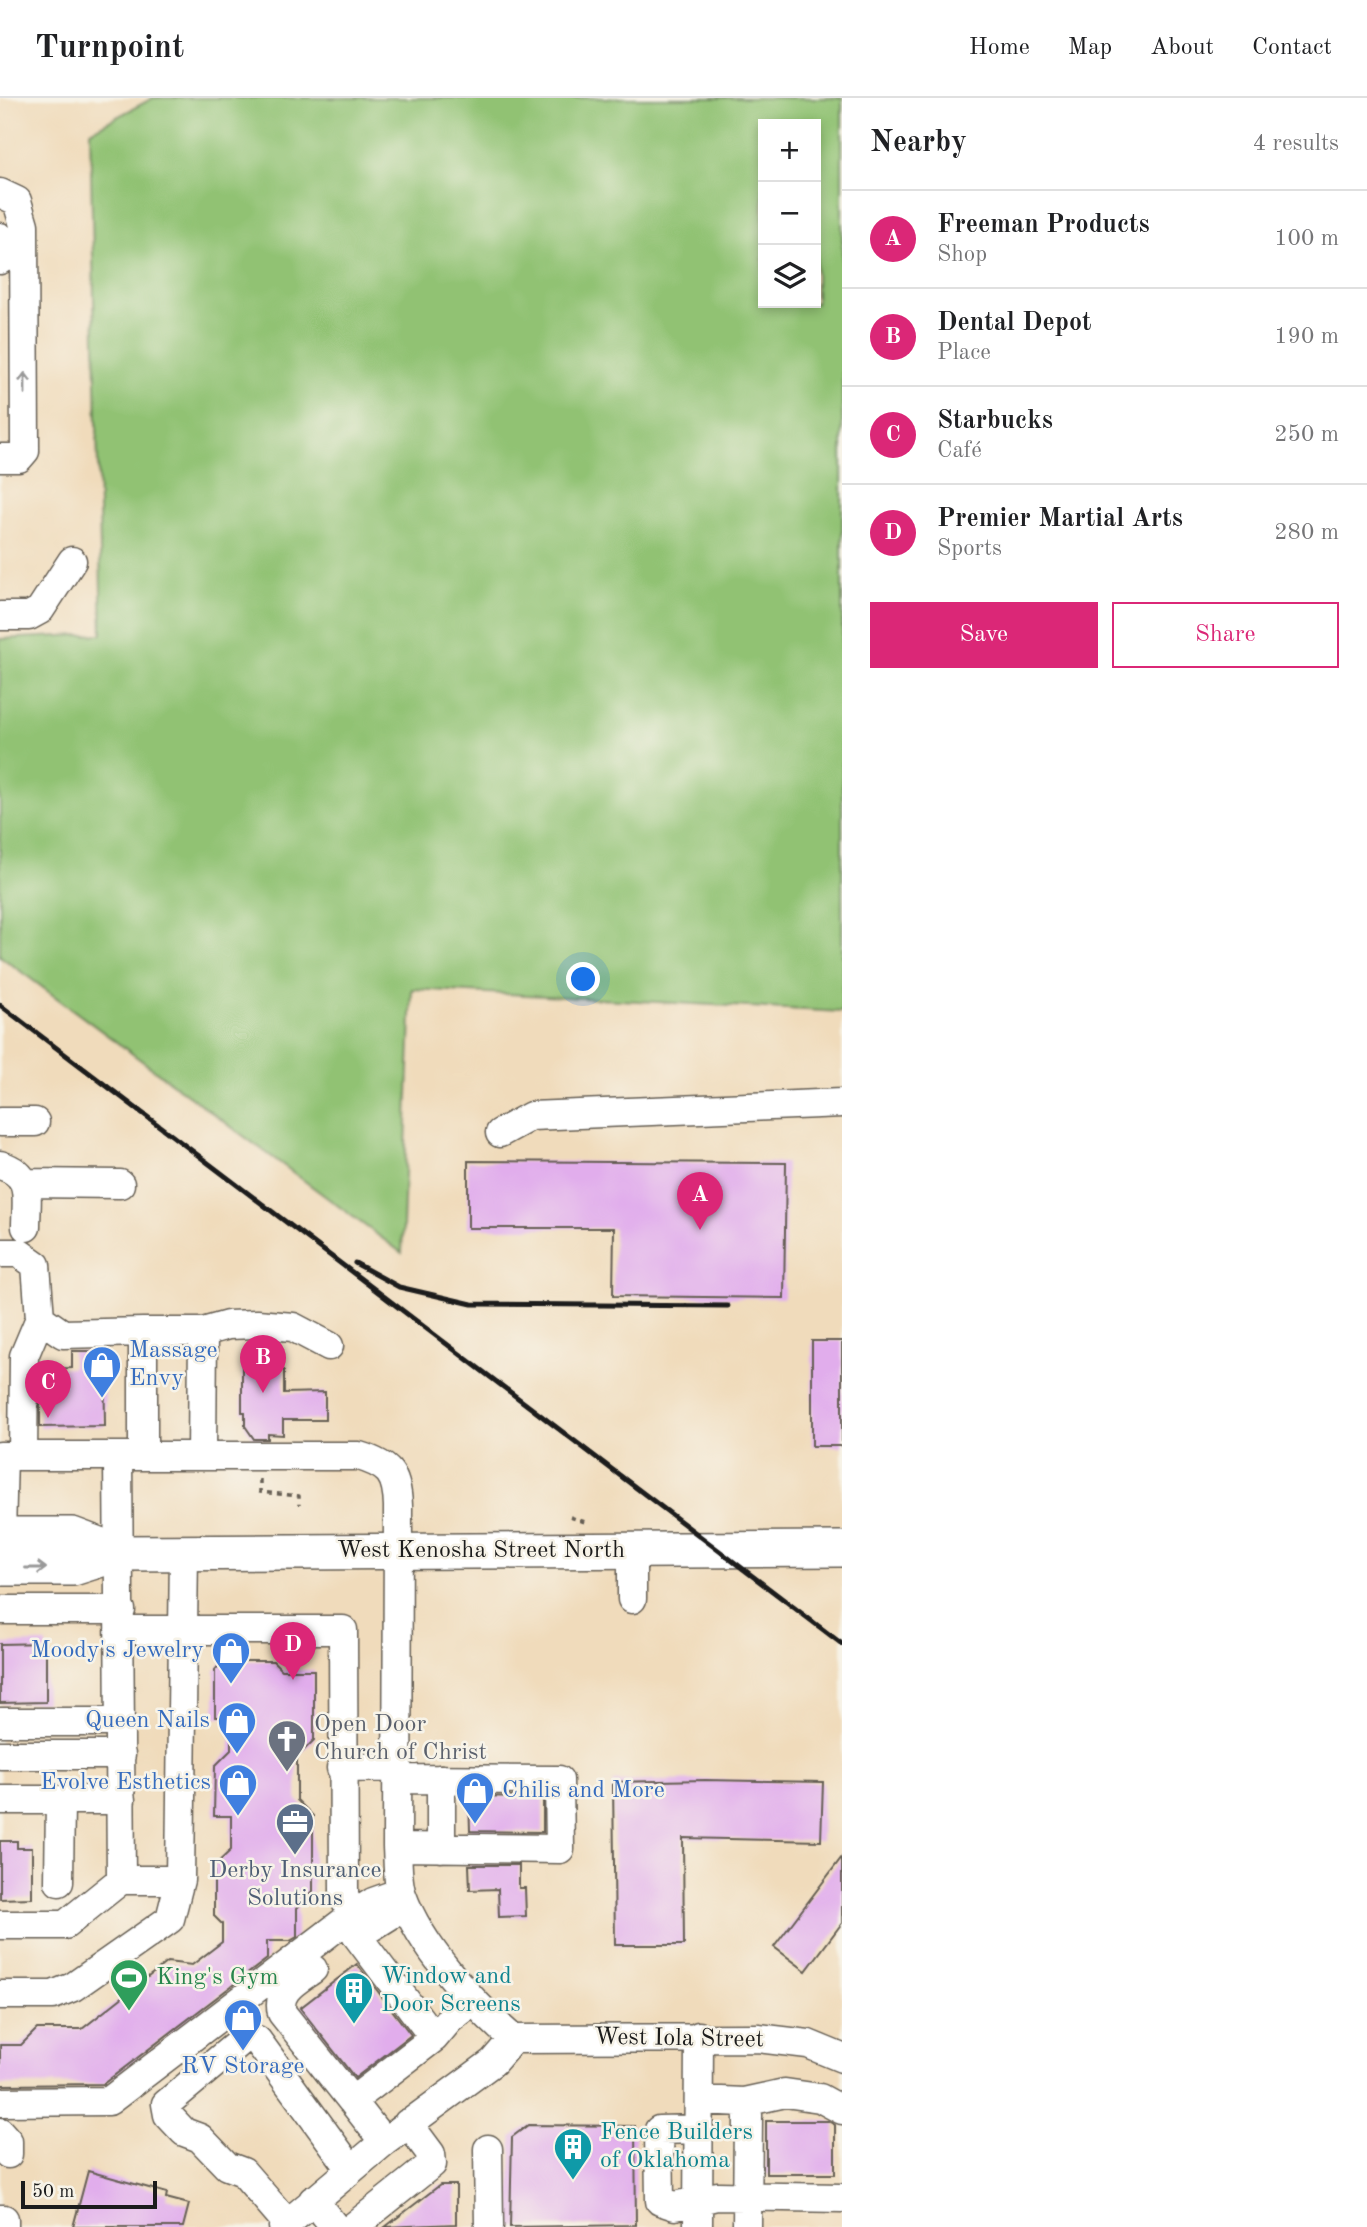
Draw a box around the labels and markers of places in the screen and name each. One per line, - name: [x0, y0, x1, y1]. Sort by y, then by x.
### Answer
- pin: A: [677, 1172, 723, 1230]
- pin: B: [240, 1335, 286, 1393]
- place label: Massage Envy: [129, 1339, 218, 1391]
- shop icon: Massage Envy: [81, 1344, 123, 1399]
- pin: C: [25, 1360, 71, 1418]
- pin: D: [270, 1622, 316, 1680]
- shop icon: Moody's Jewelry: [210, 1630, 252, 1685]
- place label: Moody's Jewelry: [30, 1639, 204, 1663]
- shop icon: Queen Nails: [216, 1700, 258, 1755]
- place label: Queen Nails: [85, 1709, 210, 1733]
- place label: Open Door Church of Christ: [314, 1713, 487, 1765]
- church icon: Open Door Church of Christ: [266, 1718, 308, 1773]
- shop icon: Evolve Esthetics: [217, 1762, 259, 1817]
- shop icon: Chilis and More: [454, 1770, 496, 1825]
- place label: Evolve Esthetics: [40, 1771, 211, 1795]
- place label: Chilis and More: [502, 1779, 665, 1803]
- office icon: Derby Insurance Solutions: [274, 1801, 316, 1856]
- place label: Derby Insurance Solutions: [208, 1859, 382, 1911]
- sports icon: King's Gym: [108, 1957, 150, 2012]
- place label: Window and Door Screens: [381, 1965, 521, 2017]
- place label: King's Gym: [156, 1966, 279, 1990]
- building icon: Window and Door Screens: [333, 1970, 375, 2025]
- shop icon: RV Storage: [222, 1997, 264, 2052]
- place label: RV Storage: [181, 2055, 305, 2079]
- place label: Fence Builders of Oklahoma: [600, 2121, 753, 2173]
- building icon: Fence Builders of Oklahoma: [552, 2126, 594, 2181]

